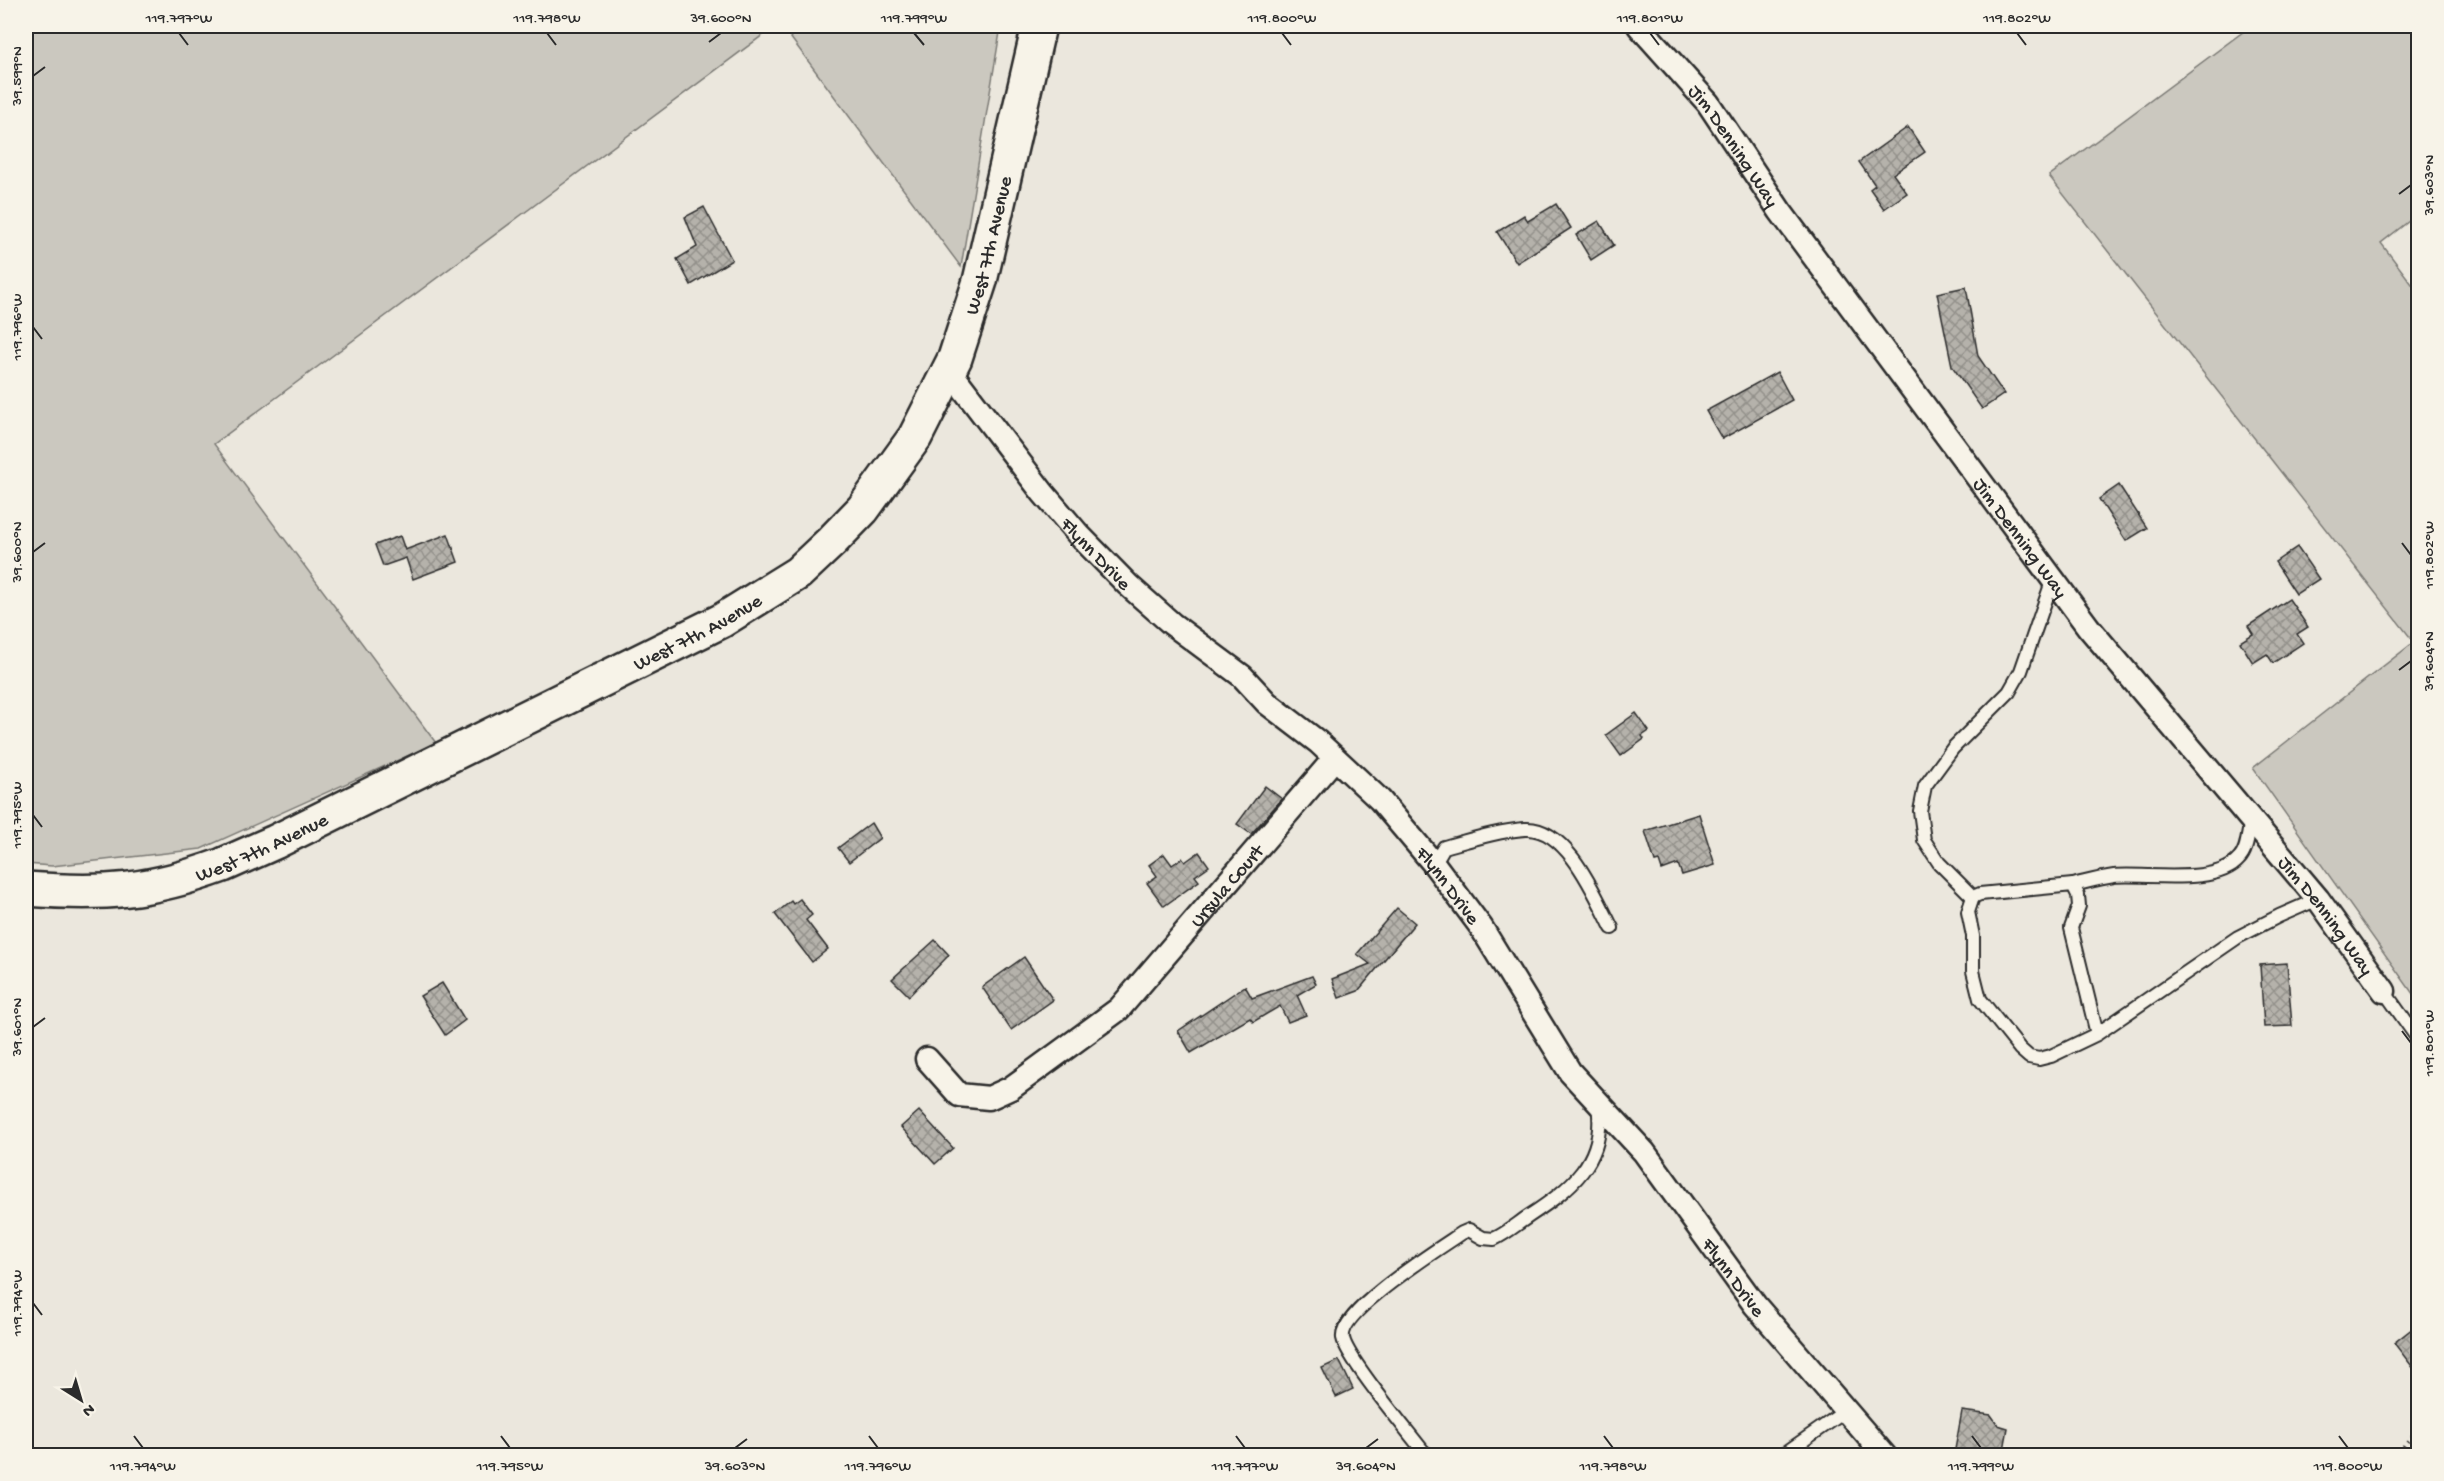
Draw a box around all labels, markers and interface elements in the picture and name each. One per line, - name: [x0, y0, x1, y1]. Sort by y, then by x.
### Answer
- text: 119.797°W: [145, 10, 213, 28]
- text: 119.798°W: [512, 10, 581, 28]
- text: 39.600°N: [689, 10, 752, 28]
- text: 119.799°W: [880, 10, 948, 28]
- text: 119.800°W: [1246, 10, 1317, 28]
- text: 119.801°W: [1616, 10, 1684, 28]
- text: 119.802°W: [1982, 10, 2051, 28]
- text: 39.599°N: [9, 46, 27, 107]
- street label: Jim Denning Way: [1682, 81, 1782, 213]
- text: 39.603°N: [2421, 155, 2439, 216]
- street label: West 7th Avenue: [962, 174, 1019, 318]
- text: 119.796°W: [9, 293, 27, 361]
- street label: Jim Denning Way: [1967, 474, 2071, 604]
- street label: Flynn Drive: [1053, 513, 1135, 597]
- text: 39.600°N: [9, 521, 27, 584]
- text: 119.802°W: [2421, 521, 2439, 590]
- street label: West 7th Avenue: [631, 590, 768, 677]
- text: 39.604°N: [2421, 631, 2439, 692]
- text: 119.795°W: [9, 781, 27, 850]
- street label: West 7th Avenue: [193, 809, 333, 889]
- street label: Ursula Court: [1187, 840, 1271, 933]
- street label: Flynn Drive: [1409, 843, 1484, 931]
- street label: Jim Denning Way: [2272, 852, 2377, 981]
- text: 39.601°N: [9, 997, 27, 1057]
- text: 119.801°W: [2421, 1009, 2439, 1077]
- street label: Flynn Drive: [1695, 1234, 1769, 1324]
- text: 119.794°W: [9, 1270, 27, 1337]
- north arrow: [51, 1370, 111, 1430]
- text: N: [78, 1398, 98, 1420]
- text: 119.794°W: [109, 1458, 176, 1476]
- text: 119.795°W: [475, 1458, 544, 1476]
- text: 39.603°N: [704, 1458, 765, 1476]
- text: 119.796°W: [844, 1458, 912, 1476]
- text: 119.797°W: [1211, 1458, 1279, 1476]
- text: 39.604°N: [1335, 1458, 1396, 1476]
- text: 119.798°W: [1578, 1458, 1647, 1476]
- text: 119.799°W: [1947, 1458, 2015, 1476]
- text: 119.800°W: [2312, 1458, 2383, 1476]

